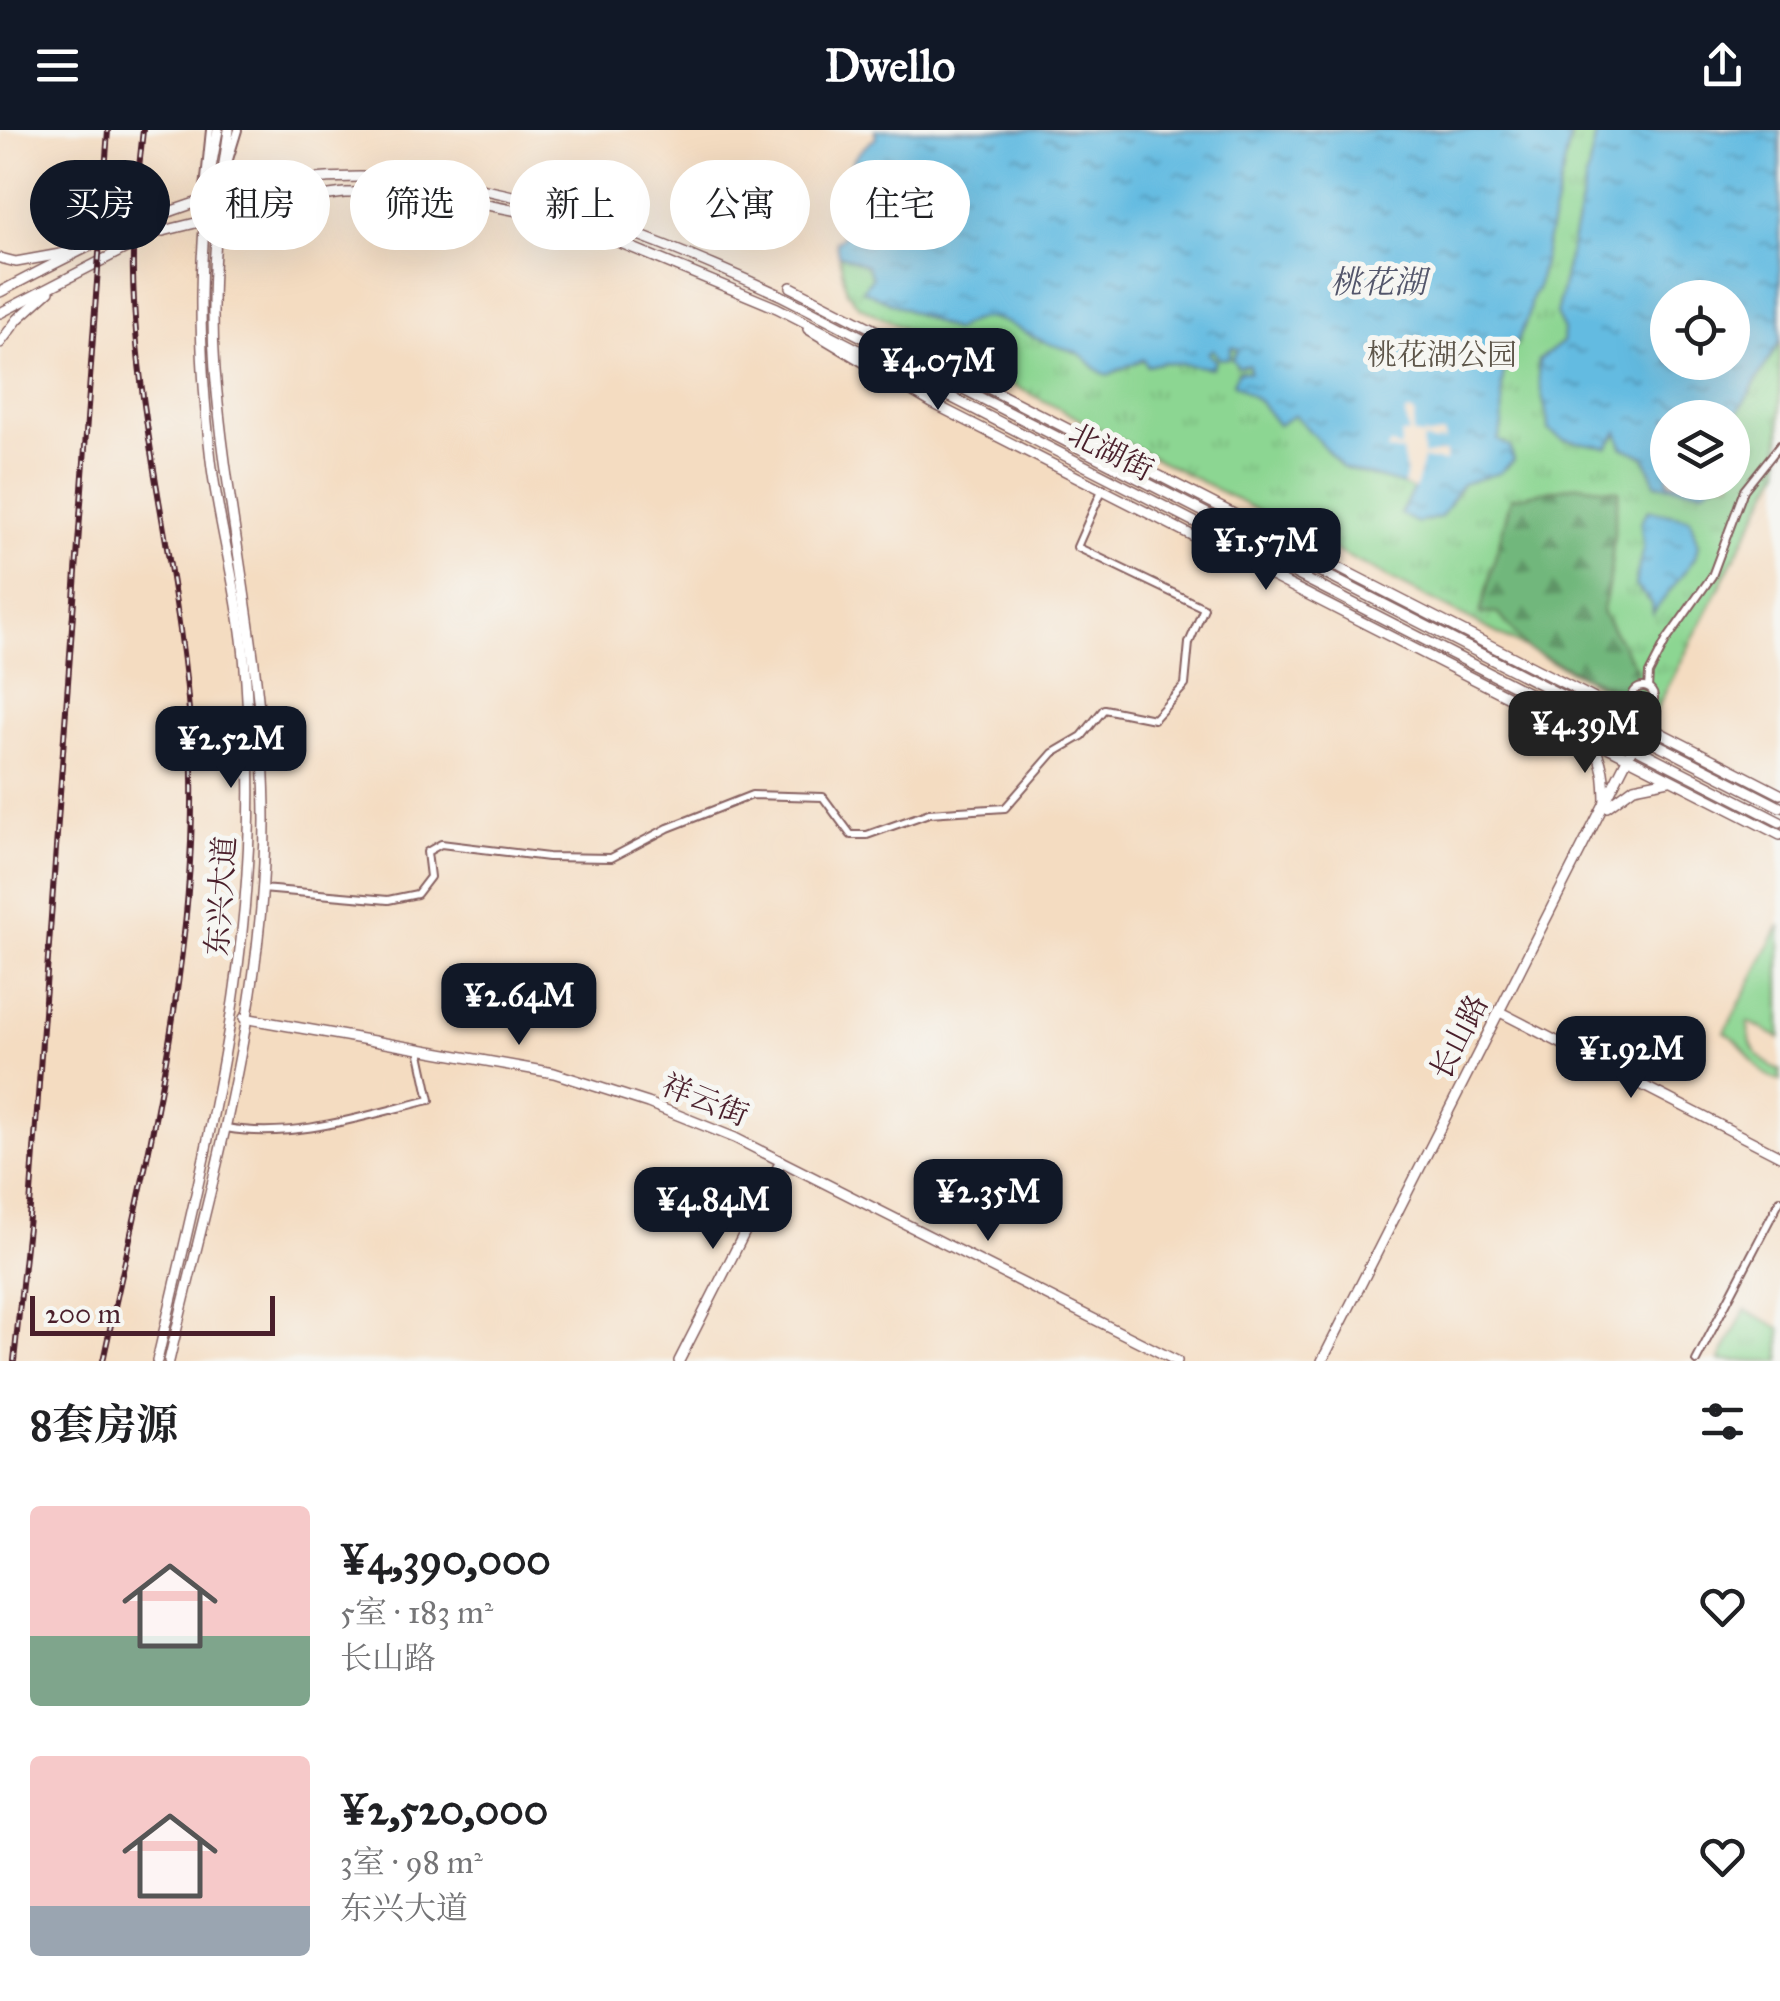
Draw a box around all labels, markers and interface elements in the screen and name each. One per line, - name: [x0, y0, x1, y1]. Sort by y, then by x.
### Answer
- icon: menu: [30, 38, 85, 93]
- text: Dwello: [825, 38, 955, 93]
- icon: share: [1695, 38, 1750, 93]
- chip: 买房: [30, 160, 170, 250]
- chip: 租房: [190, 160, 330, 250]
- chip: 筛选: [350, 160, 490, 250]
- chip: 新上: [510, 160, 650, 250]
- chip: 公寓: [670, 160, 810, 250]
- chip: 住宅: [830, 160, 970, 250]
- water label: 桃花湖: [1330, 263, 1431, 302]
- map controls: [1650, 280, 1750, 500]
- button: locate: [1650, 280, 1750, 380]
- pin: ¥4.07M: [857, 328, 1019, 413]
- park label: 桃花湖公园: [1367, 337, 1517, 373]
- text: ¥4.07M: [881, 341, 995, 380]
- button: layers: [1650, 400, 1750, 500]
- street label: 北湖街: [1063, 416, 1159, 488]
- pin: ¥1.57M: [1185, 508, 1347, 593]
- text: ¥1.57M: [1214, 521, 1318, 560]
- pin: ¥4.39M: [1504, 691, 1666, 776]
- text: ¥4.39M: [1530, 704, 1640, 743]
- pin: ¥2.52M: [150, 706, 312, 791]
- text: ¥2.52M: [177, 719, 285, 758]
- street label: 东兴大道: [199, 835, 243, 957]
- pin: ¥2.64M: [438, 963, 600, 1048]
- text: ¥2.64M: [463, 976, 575, 1015]
- street label: 长山路: [1423, 989, 1495, 1085]
- pin: ¥1.92M: [1550, 1016, 1712, 1101]
- text: ¥1.92M: [1578, 1029, 1684, 1068]
- street label: 祥云街: [657, 1066, 753, 1134]
- pin: ¥2.35M: [907, 1159, 1069, 1244]
- pin: ¥4.84M: [632, 1167, 794, 1252]
- text: ¥2.35M: [936, 1172, 1040, 1211]
- text: ¥4.84M: [656, 1180, 770, 1219]
- scale bar: [30, 1291, 275, 1336]
- text: 200 m: [45, 1296, 121, 1331]
- icon: filters: [1695, 1394, 1750, 1449]
- text: 8套房源: [30, 1399, 178, 1451]
- text: ¥4,390,000: [340, 1534, 551, 1586]
- icon: home: [110, 1546, 230, 1666]
- icon: heart: [1695, 1579, 1750, 1634]
- text: 5室 · 183 m²: [340, 1593, 493, 1632]
- text: 长山路: [340, 1639, 436, 1678]
- text: ¥2,520,000: [340, 1784, 548, 1836]
- icon: home: [110, 1796, 230, 1916]
- icon: heart: [1695, 1829, 1750, 1884]
- text: 3室 · 98 m²: [340, 1843, 483, 1882]
- text: 东兴大道: [340, 1889, 468, 1928]

